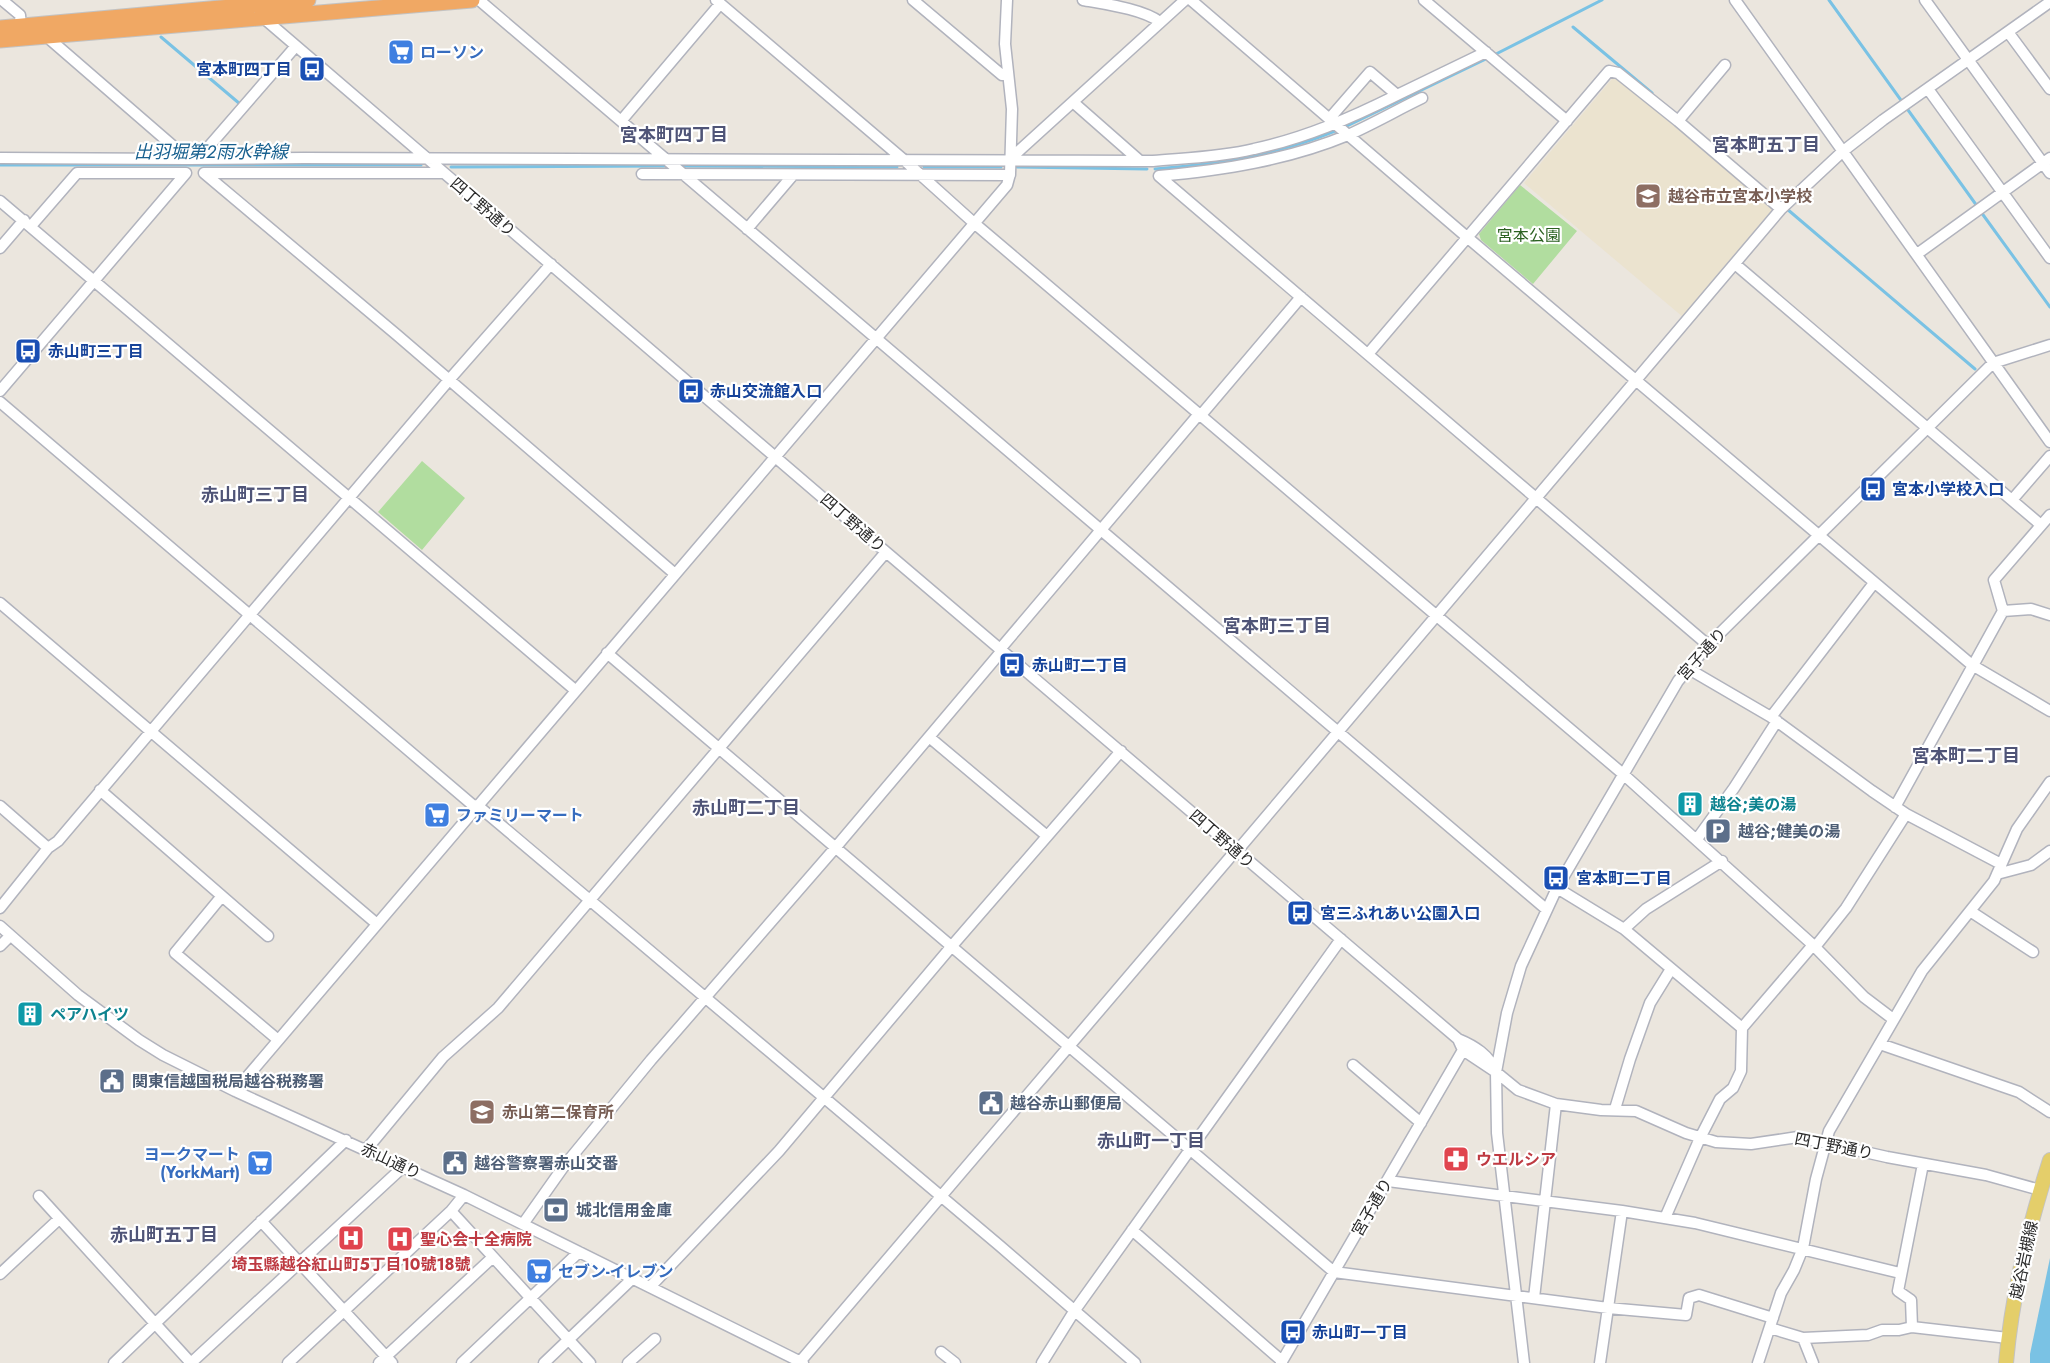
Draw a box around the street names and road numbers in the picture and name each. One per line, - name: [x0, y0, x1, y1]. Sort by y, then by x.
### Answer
- street label: 四丁野通り: [445, 172, 521, 242]
- street label: 四丁野通り: [815, 488, 891, 558]
- street label: 宮子通り: [1672, 623, 1732, 685]
- street label: 四丁野通り: [1184, 804, 1260, 874]
- street label: 四丁野通り: [1793, 1127, 1875, 1165]
- street label: 赤山通り: [357, 1137, 425, 1185]
- street label: 宮子通り: [1346, 1174, 1398, 1240]
- street label: 越谷岩槻線: [2004, 1218, 2044, 1302]

